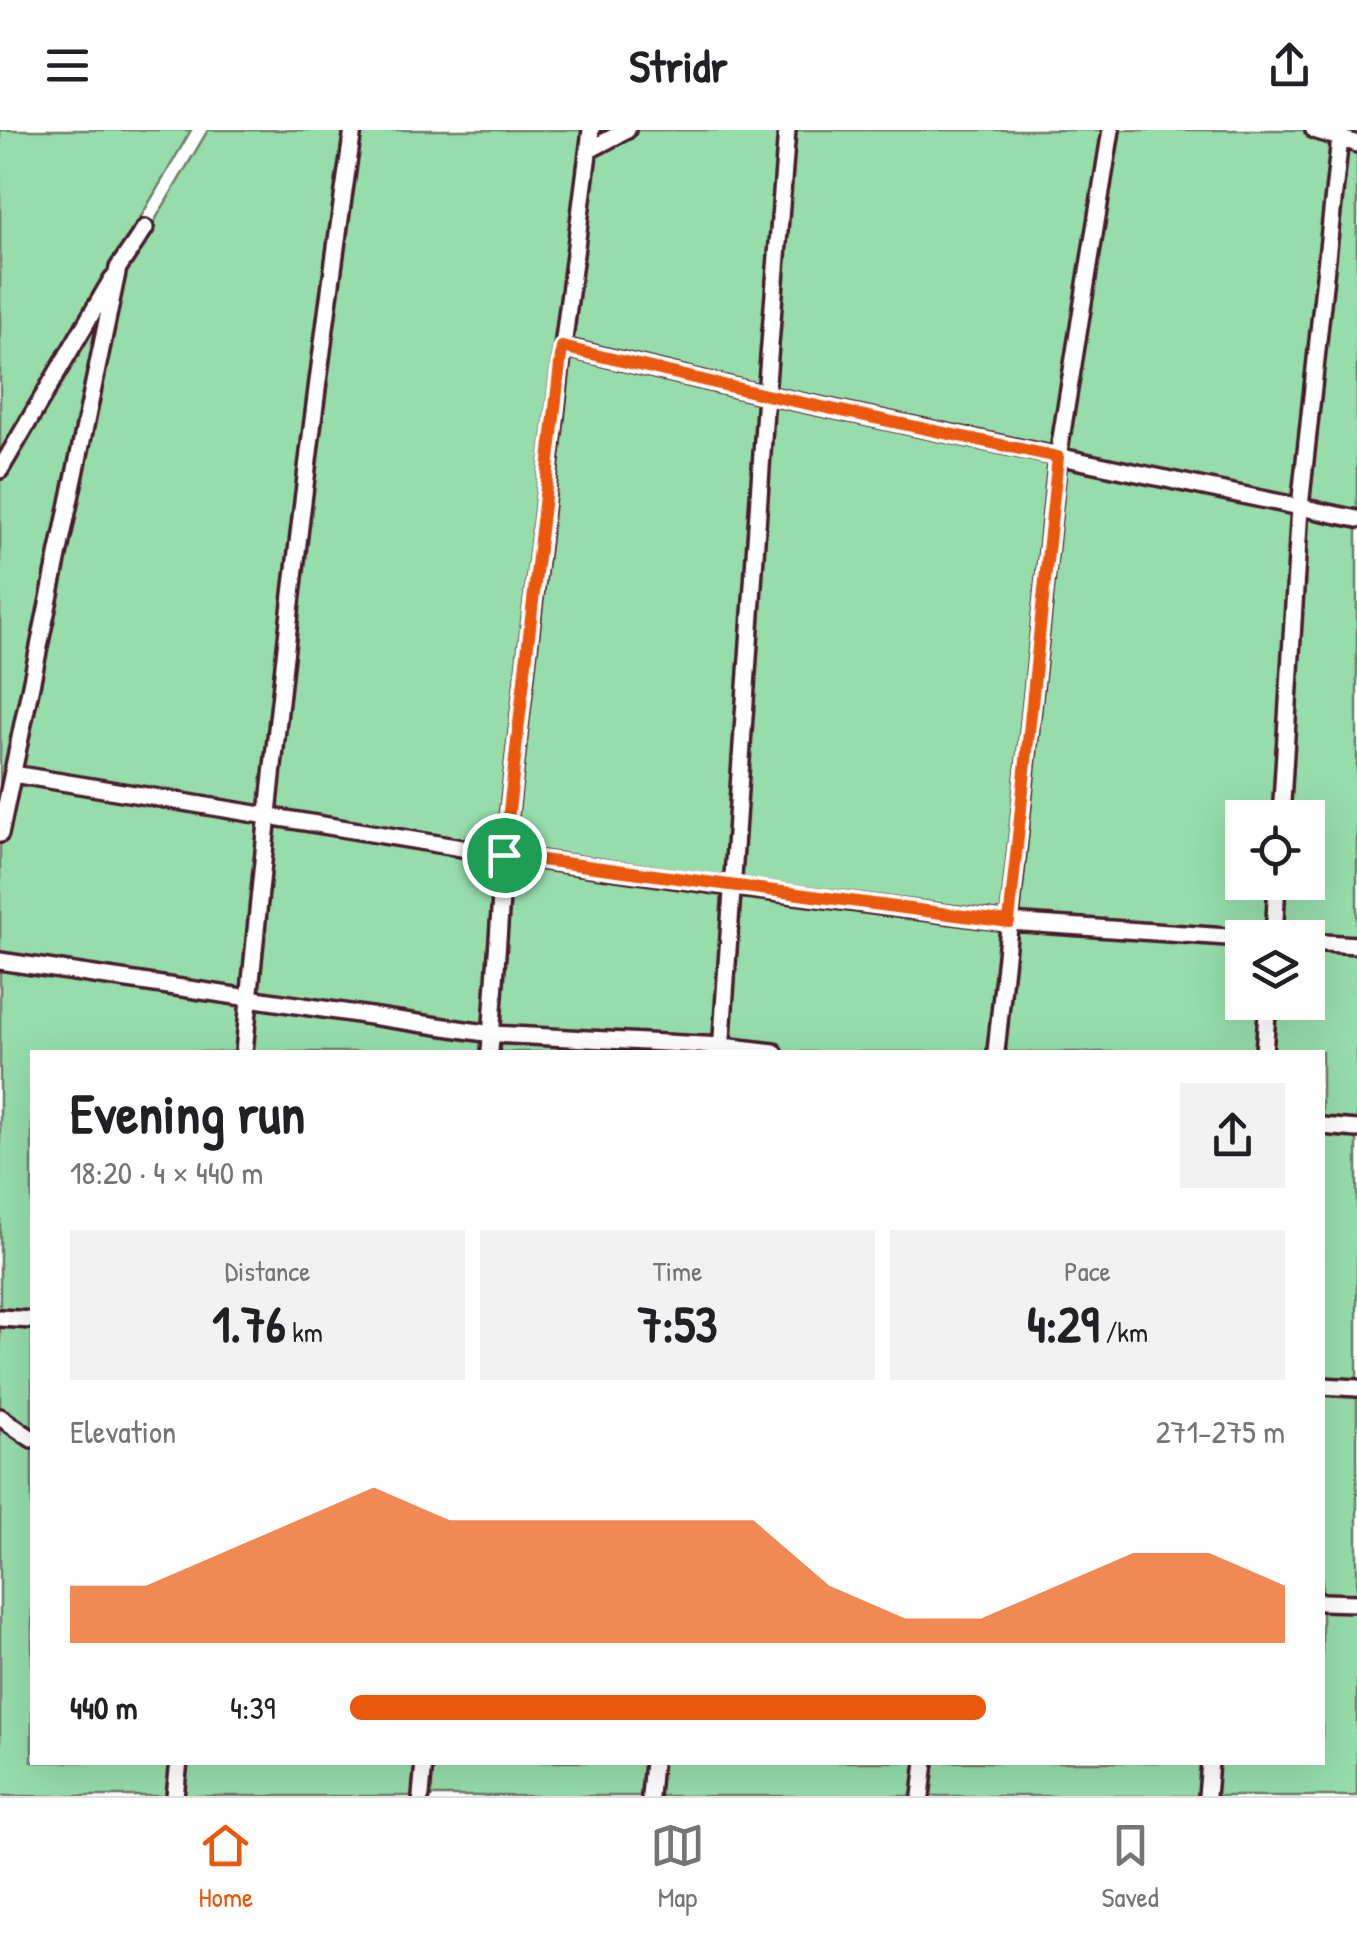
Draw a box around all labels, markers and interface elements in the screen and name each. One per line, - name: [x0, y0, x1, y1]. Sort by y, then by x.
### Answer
- text: Stridr: [629, 35, 728, 96]
- icon: menu: [40, 38, 95, 93]
- icon: share: [1262, 38, 1317, 93]
- map controls: [1225, 800, 1325, 1020]
- button: locate: [1225, 800, 1325, 900]
- pin: [462, 813, 547, 898]
- icon: arrive: [477, 828, 532, 883]
- button: layers: [1225, 920, 1325, 1020]
- text: Evening run: [70, 1076, 305, 1150]
- button: share: [1180, 1083, 1285, 1188]
- text: 18:20 · 4 × 440 m: [70, 1151, 263, 1194]
- text: Distance: [225, 1252, 310, 1290]
- text: Time: [653, 1252, 702, 1290]
- text: Pace: [1064, 1252, 1111, 1290]
- text: 1.76: [212, 1290, 286, 1358]
- text: 7:53: [638, 1290, 717, 1358]
- text: 4:29: [1027, 1290, 1099, 1358]
- text: km: [286, 1313, 323, 1351]
- text: /km: [1099, 1313, 1148, 1351]
- text: Elevation: [70, 1410, 176, 1453]
- text: 271–275 m: [1156, 1410, 1285, 1453]
- text: 440 m: [70, 1686, 137, 1729]
- text: 4:39: [230, 1686, 276, 1729]
- tab: Home: [198, 1818, 253, 1916]
- tab: Map: [650, 1818, 705, 1916]
- tab: Saved: [1102, 1818, 1159, 1916]

